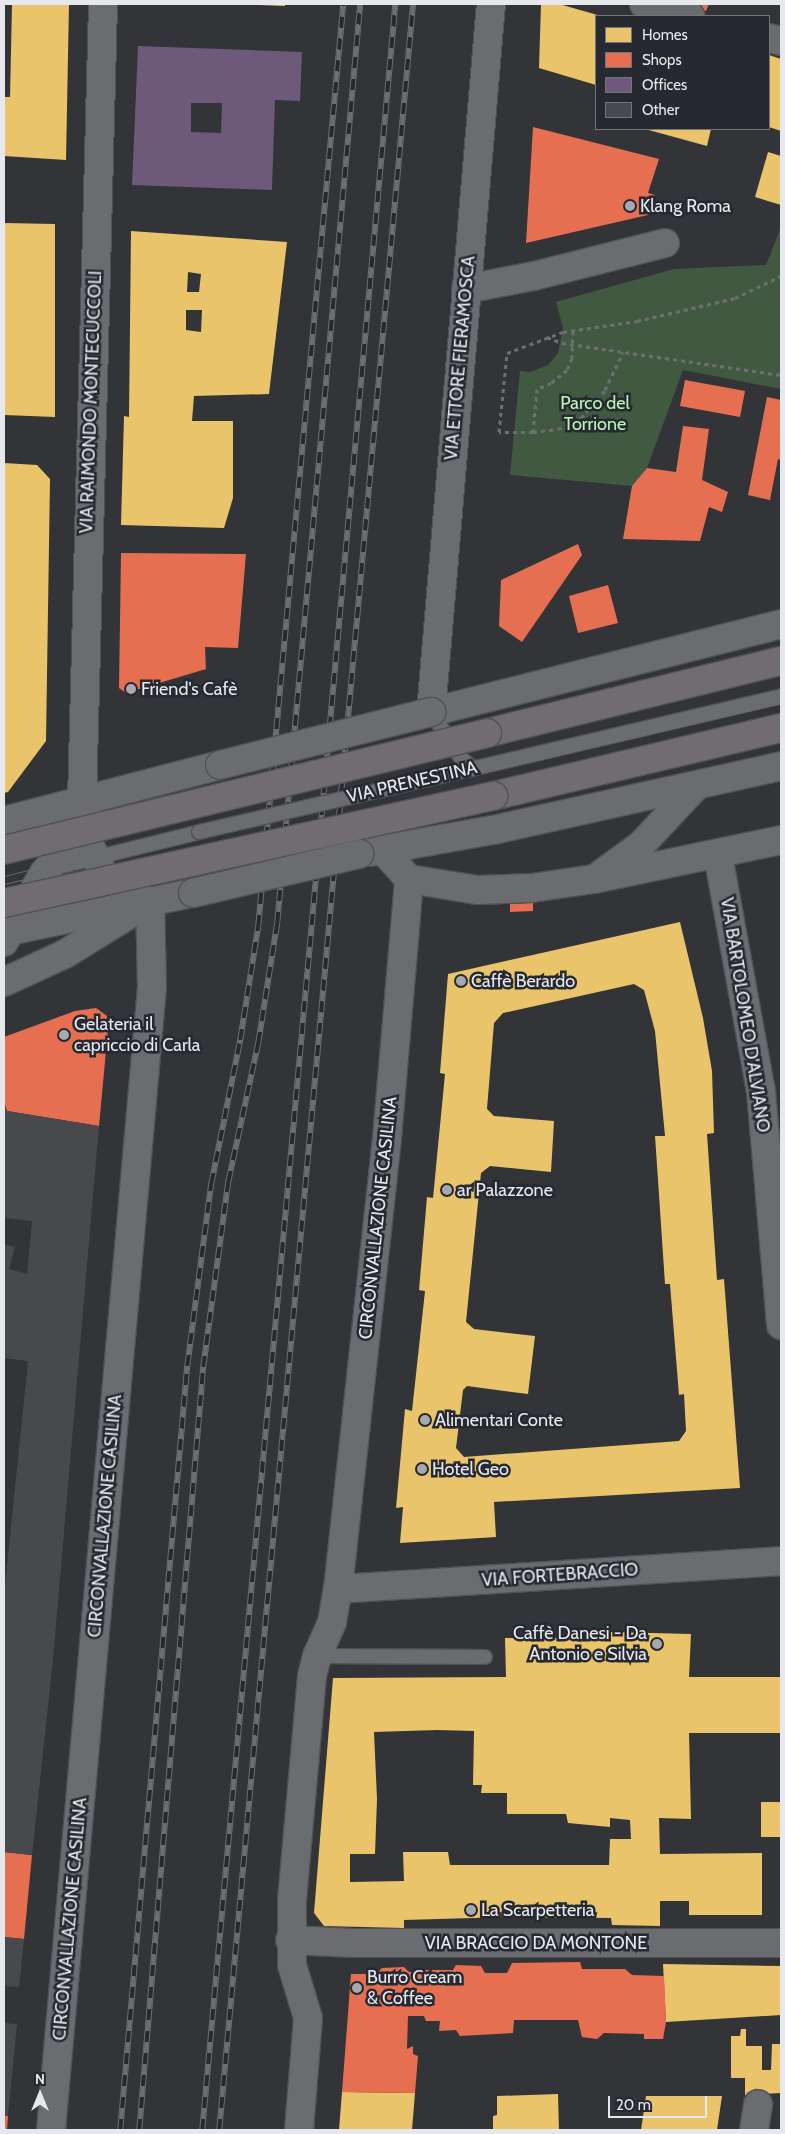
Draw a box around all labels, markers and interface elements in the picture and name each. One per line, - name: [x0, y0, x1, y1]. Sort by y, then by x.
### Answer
- legend: [595, 15, 770, 130]
- text: Homes: [642, 26, 688, 44]
- text: Shops: [642, 51, 682, 69]
- text: Offices: [642, 76, 687, 94]
- text: Other: [642, 101, 679, 119]
- place label: Klang Roma: [640, 195, 731, 217]
- marker: Klang Roma: [624, 200, 636, 212]
- street label: VIA ETTORE FIERAMOSCA: [440, 255, 480, 461]
- street label: VIA RAIMONDO MONTECUCCOLI: [76, 270, 106, 534]
- park label: Parco del Torrione: [560, 393, 630, 436]
- place label: Friend's Cafè: [141, 678, 237, 700]
- marker: Friend's Cafè: [125, 683, 137, 695]
- street label: VIA PRENESTINA: [345, 757, 479, 807]
- street label: VIA BARTOLOMEO D'ALVIANO: [716, 896, 774, 1134]
- place label: Caffè Berardo: [471, 970, 575, 992]
- marker: Caffè Berardo: [455, 975, 467, 987]
- place label: Gelateria il capriccio di Carla: [74, 1014, 200, 1056]
- marker: Gelateria il capriccio di Carla: [58, 1029, 70, 1041]
- street label: CIRCONVALLAZIONE CASILINA: [355, 1096, 401, 1340]
- place label: ar Palazzone: [457, 1179, 553, 1201]
- marker: ar Palazzone: [441, 1184, 453, 1196]
- street label: CIRCONVALLAZIONE CASILINA: [84, 1394, 126, 1638]
- place label: Alimentari Conte: [435, 1409, 563, 1431]
- marker: Alimentari Conte: [419, 1414, 431, 1426]
- place label: Hotel Geo: [432, 1458, 509, 1480]
- marker: Hotel Geo: [416, 1463, 428, 1475]
- street label: VIA FORTEBRACCIO: [481, 1559, 639, 1591]
- place label: Caffè Danesi - Da Antonio e Silvia: [513, 1623, 647, 1666]
- marker: Caffè Danesi - Da Antonio e Silvia: [651, 1638, 663, 1650]
- street label: CIRCONVALLAZIONE CASILINA: [49, 1797, 91, 2041]
- place label: La Scarpetteria: [481, 1899, 594, 1921]
- marker: La Scarpetteria: [465, 1904, 477, 1916]
- street label: VIA BRACCIO DA MONTONE: [425, 1932, 647, 1954]
- place label: Burro Cream & Coffee: [367, 1967, 462, 2010]
- marker: Burro Cream & Coffee: [351, 1982, 363, 1994]
- north arrow: [15, 2069, 65, 2119]
- text: N: [35, 2070, 45, 2088]
- scale bar: [610, 2086, 709, 2118]
- text: 20 m: [616, 2096, 651, 2114]

